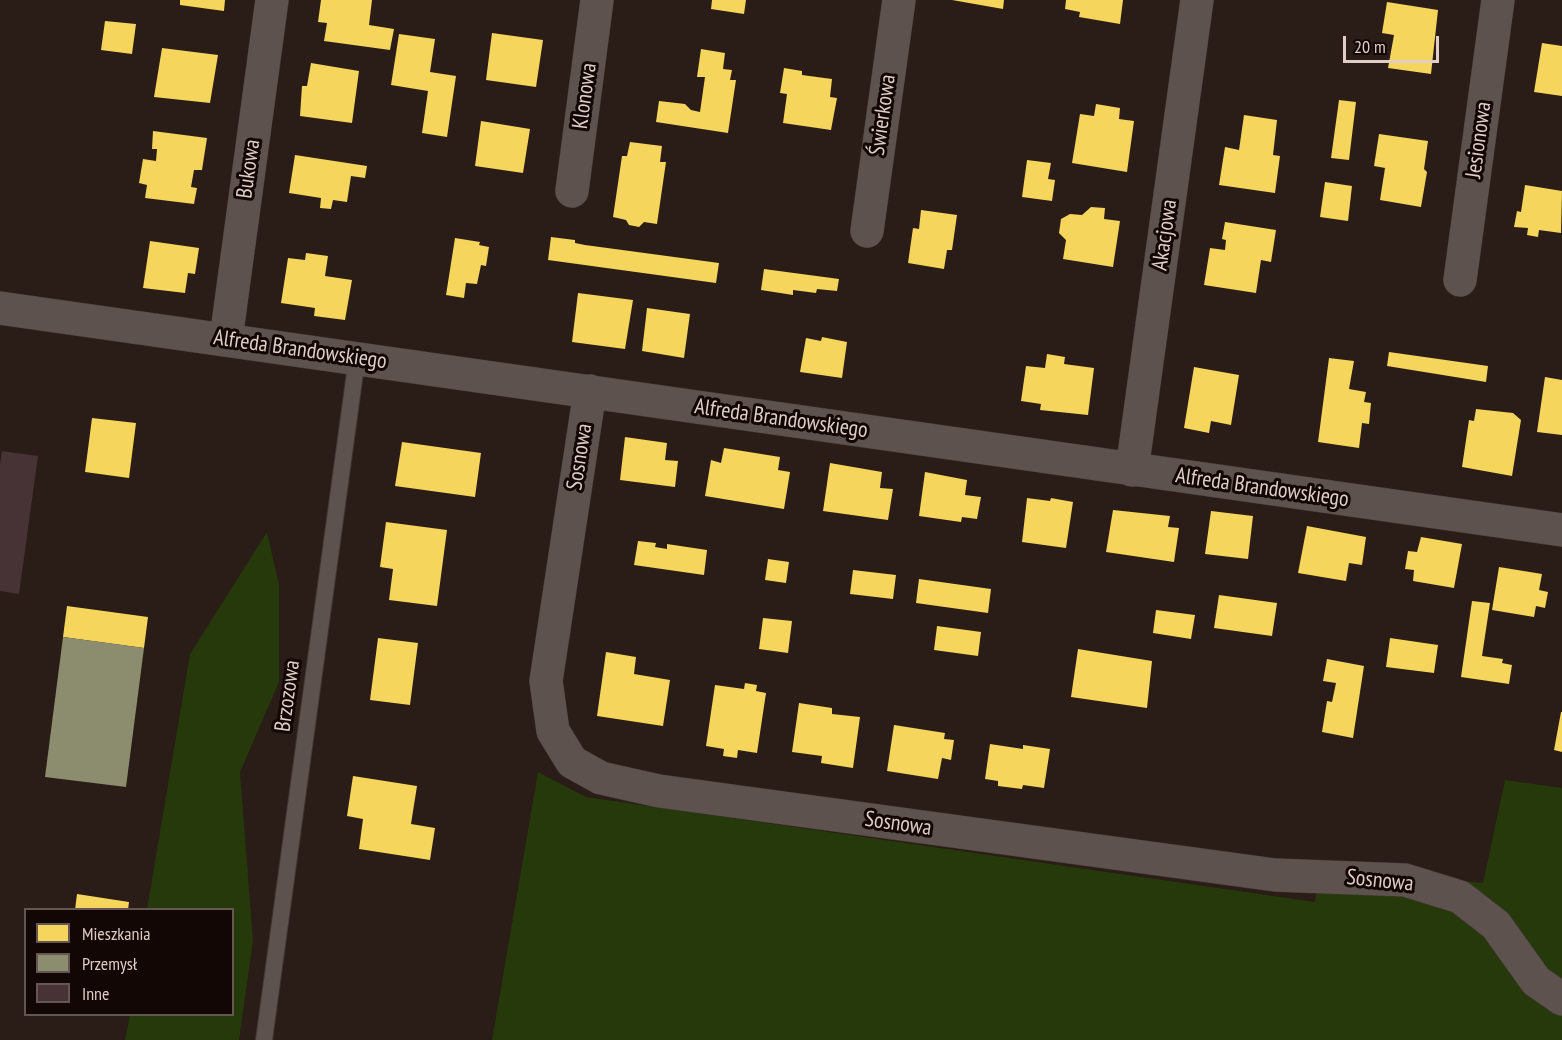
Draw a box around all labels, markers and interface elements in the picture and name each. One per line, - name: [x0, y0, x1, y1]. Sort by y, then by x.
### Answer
- scale bar: [1346, 24, 1442, 62]
- text: 20 m: [1354, 35, 1386, 58]
- street label: Klonowa: [567, 61, 603, 131]
- street label: Świerkowa: [864, 73, 902, 157]
- street label: Jesionowa: [1461, 100, 1497, 180]
- street label: Bukowa: [232, 138, 266, 200]
- street label: Akacjowa: [1147, 198, 1183, 272]
- street label: Alfreda Brandowskiego: [212, 325, 388, 375]
- street label: Alfreda Brandowskiego: [693, 394, 869, 444]
- street label: Sosnowa: [562, 422, 598, 492]
- street label: Alfreda Brandowskiego: [1174, 463, 1350, 513]
- street label: Brzozowa: [270, 658, 306, 734]
- street label: Sosnowa: [863, 806, 933, 842]
- street label: Sosnowa: [1345, 864, 1415, 898]
- legend: [24, 908, 234, 1016]
- text: Mieszkania: [82, 922, 151, 945]
- text: Przemysł: [82, 952, 137, 975]
- text: Inne: [82, 982, 109, 1005]

